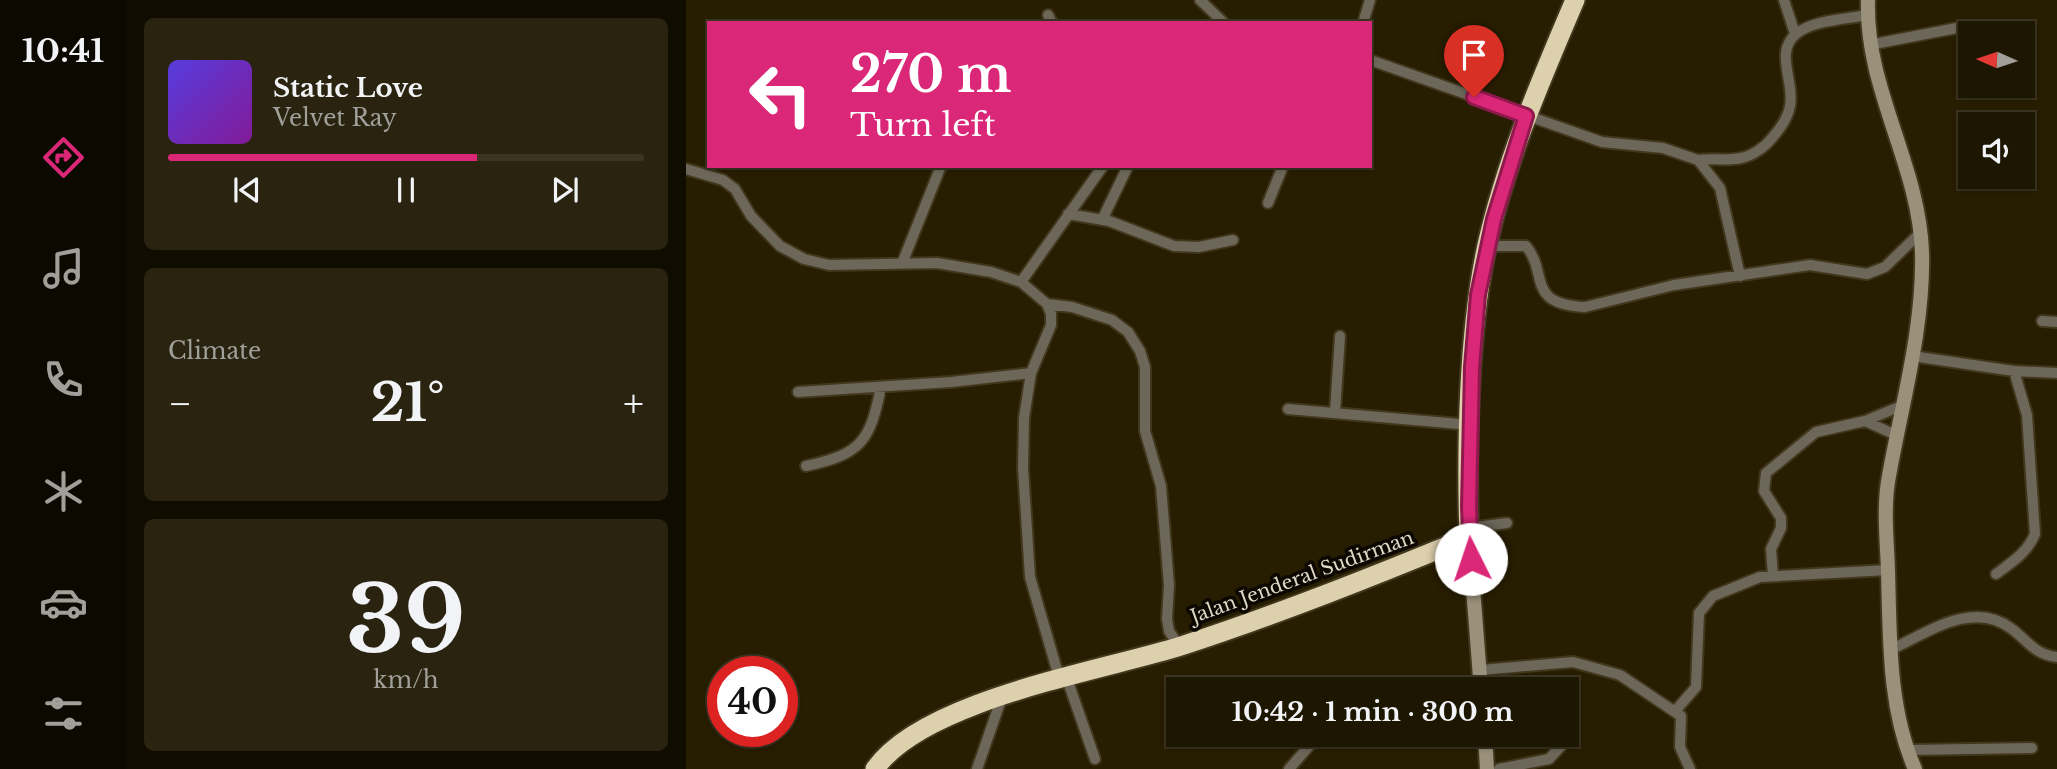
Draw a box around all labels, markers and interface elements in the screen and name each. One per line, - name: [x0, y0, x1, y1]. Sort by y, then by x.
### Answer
- north arrow: [1958, 21, 2035, 98]
- map controls: [1958, 21, 2035, 189]
- pin: [1444, 25, 1504, 97]
- text: 10:41: [22, 31, 104, 71]
- icon: arrive: [1455, 36, 1493, 74]
- text: 270 m: [850, 44, 1011, 105]
- icon: left: [735, 49, 826, 140]
- text: Static Love: [273, 72, 423, 104]
- text: Velvet Ray: [273, 104, 397, 132]
- text: Turn left: [850, 105, 996, 145]
- button: sound: [1958, 112, 2035, 189]
- icon: directions: [39, 133, 88, 182]
- icon: previous: [228, 171, 266, 209]
- icon: pause: [387, 171, 425, 209]
- icon: next: [546, 171, 584, 209]
- icon: music: [39, 244, 88, 293]
- text: Climate: [168, 337, 261, 365]
- icon: phone: [39, 355, 88, 404]
- text: 21°: [371, 371, 445, 435]
- text: −: [168, 380, 192, 427]
- text: +: [623, 380, 644, 427]
- icon: climate: [39, 467, 88, 516]
- position arrow: [1434, 522, 1508, 596]
- street label: Jalan Jenderal Sudirman: [1184, 526, 1417, 629]
- text: 39: [346, 564, 466, 677]
- icon: car: [39, 578, 88, 627]
- speed limit sign: 40: [707, 656, 798, 747]
- text: km/h: [373, 666, 439, 694]
- icon: filters: [39, 689, 88, 738]
- text: 10:42 · 1 min · 300 m: [1232, 696, 1513, 728]

